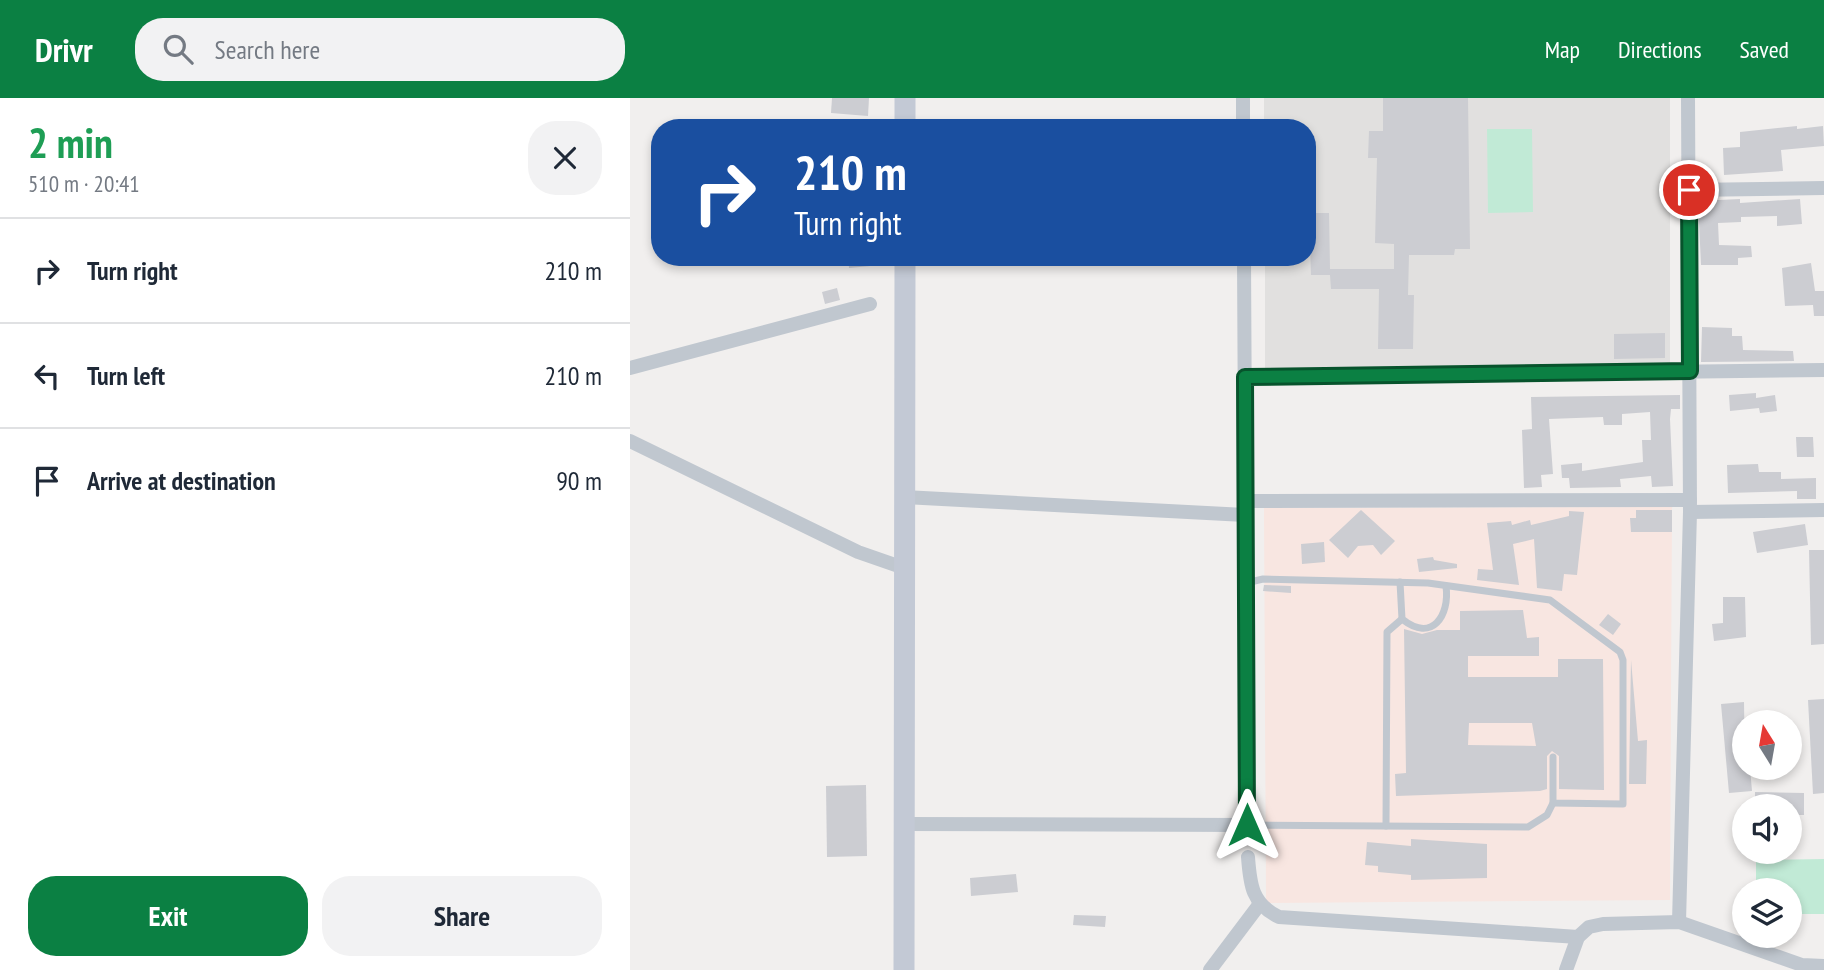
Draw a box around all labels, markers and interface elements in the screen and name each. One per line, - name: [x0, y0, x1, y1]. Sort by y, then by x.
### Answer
- search box: [135, 18, 625, 81]
- text: Drivr: [35, 28, 93, 71]
- icon: search: [159, 30, 197, 68]
- text: Search here: [215, 33, 320, 66]
- text: Map: [1545, 34, 1580, 65]
- text: Directions: [1618, 34, 1702, 65]
- text: Saved: [1740, 34, 1789, 65]
- text: 2 min: [28, 115, 113, 170]
- button: close: [528, 121, 602, 195]
- text: 210 m: [794, 140, 907, 204]
- icon: right: [679, 147, 770, 238]
- pin: [1659, 160, 1719, 220]
- text: 510 m · 20:41: [28, 169, 140, 198]
- icon: arrive: [1670, 171, 1708, 209]
- text: Turn right: [794, 202, 902, 244]
- icon: right: [28, 252, 66, 290]
- text: Turn right: [87, 254, 178, 287]
- text: 210 m: [544, 254, 602, 287]
- icon: left: [28, 357, 66, 395]
- text: Turn left: [87, 359, 165, 392]
- text: 210 m: [544, 359, 602, 392]
- icon: arrive: [28, 462, 66, 500]
- text: Arrive at destination: [87, 464, 276, 497]
- text: 90 m: [556, 464, 602, 497]
- north arrow: [1732, 710, 1802, 780]
- map controls: [1732, 710, 1802, 948]
- position arrow: [1210, 788, 1284, 862]
- button: sound: [1732, 794, 1802, 864]
- button: Exit: [28, 876, 308, 956]
- button: Share: [322, 876, 602, 956]
- button: layers: [1732, 878, 1802, 948]

